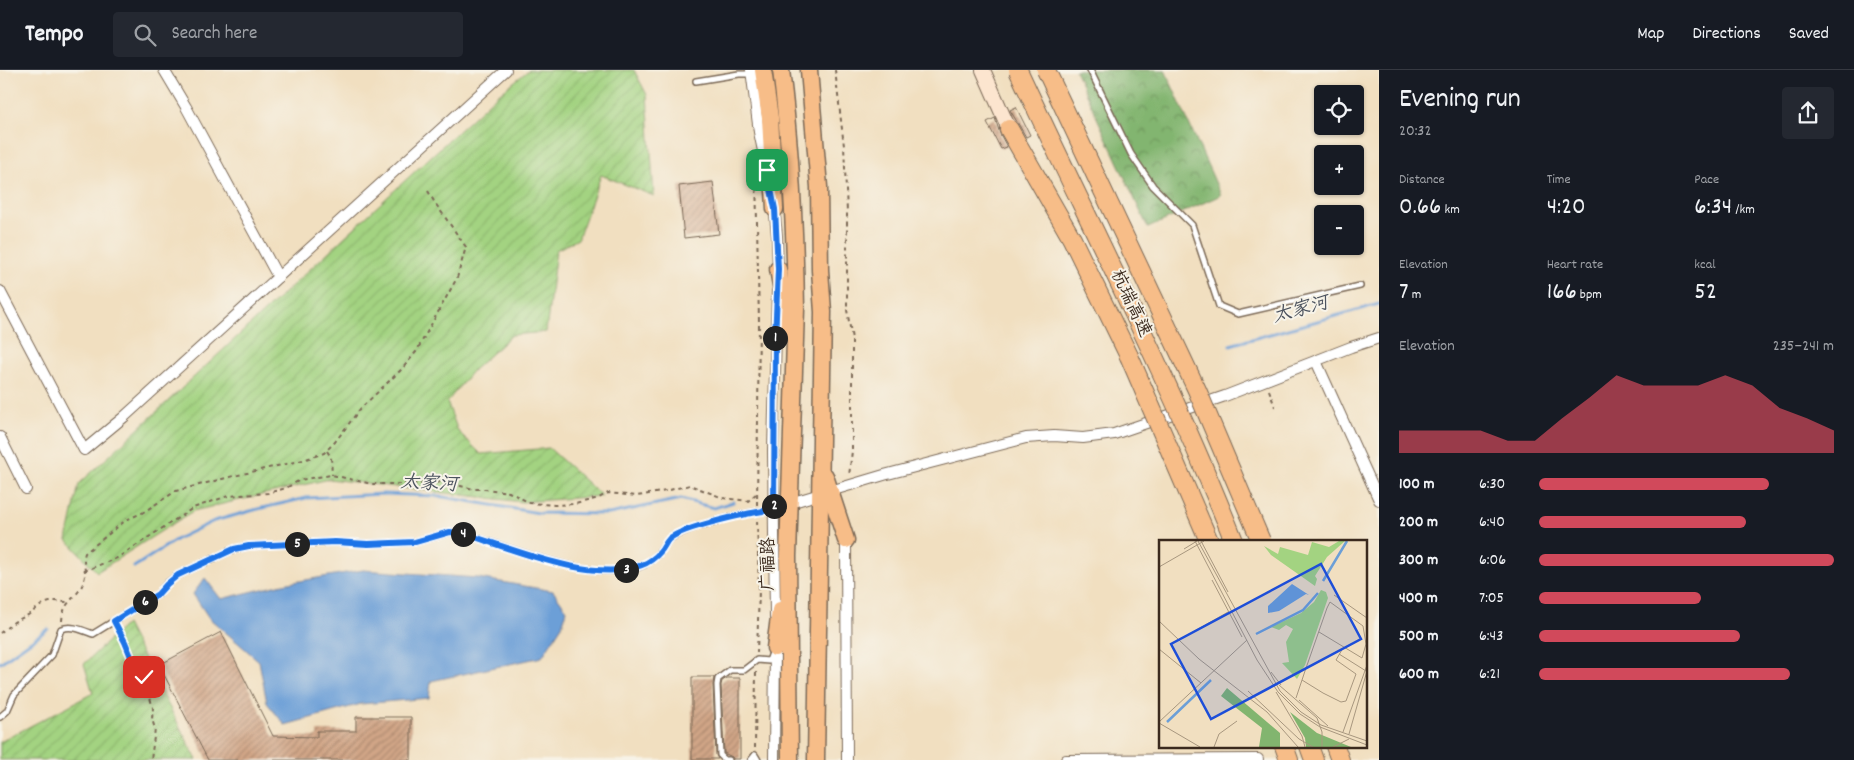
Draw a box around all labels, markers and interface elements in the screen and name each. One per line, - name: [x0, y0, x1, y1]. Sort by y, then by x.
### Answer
- search box: [113, 12, 463, 57]
- text: Tempo: [25, 18, 83, 52]
- icon: search: [131, 21, 159, 49]
- text: Search here: [171, 21, 257, 48]
- text: Map: [1637, 22, 1664, 47]
- text: Directions: [1692, 22, 1761, 47]
- text: Saved: [1789, 22, 1829, 47]
- text: Evening run: [1399, 81, 1521, 121]
- map controls: [1314, 85, 1364, 255]
- button: locate: [1314, 85, 1364, 135]
- button: share: [1782, 87, 1834, 139]
- text: 20:32: [1399, 120, 1431, 143]
- button: +: [1314, 145, 1364, 195]
- pin: [746, 149, 788, 191]
- icon: arrive: [753, 156, 781, 184]
- text: Distance: [1399, 170, 1445, 190]
- text: Time: [1547, 170, 1571, 190]
- text: Pace: [1694, 170, 1719, 190]
- text: 0.66: [1399, 190, 1441, 226]
- text: 4:20: [1547, 190, 1586, 226]
- text: 6:34: [1694, 190, 1732, 226]
- text: km: [1441, 200, 1460, 220]
- text: /km: [1732, 200, 1755, 220]
- button: −: [1314, 205, 1364, 255]
- text: Elevation: [1399, 255, 1448, 275]
- text: Heart rate: [1547, 255, 1603, 275]
- text: kcal: [1694, 255, 1716, 275]
- street label: 杭瑞高速: [1103, 266, 1157, 342]
- text: 7: [1399, 275, 1409, 311]
- text: 166: [1547, 275, 1577, 311]
- text: 52: [1694, 275, 1717, 311]
- text: m: [1409, 285, 1421, 305]
- text: bpm: [1577, 285, 1602, 305]
- water label: 太家河: [1270, 290, 1335, 331]
- pin: 1: [762, 326, 788, 350]
- text: 1: [774, 328, 777, 348]
- text: Elevation: [1399, 335, 1455, 358]
- text: 235–241 m: [1773, 335, 1834, 358]
- water label: 太家河: [400, 470, 461, 500]
- text: 100 m: [1399, 473, 1435, 496]
- text: 6:30: [1479, 473, 1505, 496]
- pin: 2: [762, 494, 786, 518]
- text: 2: [771, 496, 778, 516]
- text: 200 m: [1399, 511, 1438, 534]
- text: 6:40: [1479, 511, 1505, 534]
- pin: 4: [450, 522, 476, 546]
- text: 4: [461, 524, 466, 544]
- pin: 5: [284, 532, 310, 556]
- text: 5: [294, 534, 301, 554]
- street label: 广福路: [757, 537, 782, 591]
- inset map: [1159, 540, 1366, 748]
- text: 300 m: [1399, 549, 1438, 572]
- text: 6:06: [1479, 549, 1506, 572]
- pin: 3: [614, 558, 638, 582]
- text: 3: [623, 560, 630, 580]
- text: 400 m: [1399, 587, 1438, 610]
- text: 7:05: [1479, 587, 1504, 610]
- pin: 6: [132, 590, 158, 614]
- text: 6: [142, 592, 149, 612]
- text: 500 m: [1399, 625, 1439, 648]
- text: 6:43: [1479, 625, 1503, 648]
- pin: [123, 656, 165, 698]
- icon: check: [130, 663, 158, 691]
- text: 600 m: [1399, 663, 1439, 686]
- text: 6:21: [1479, 663, 1500, 686]

